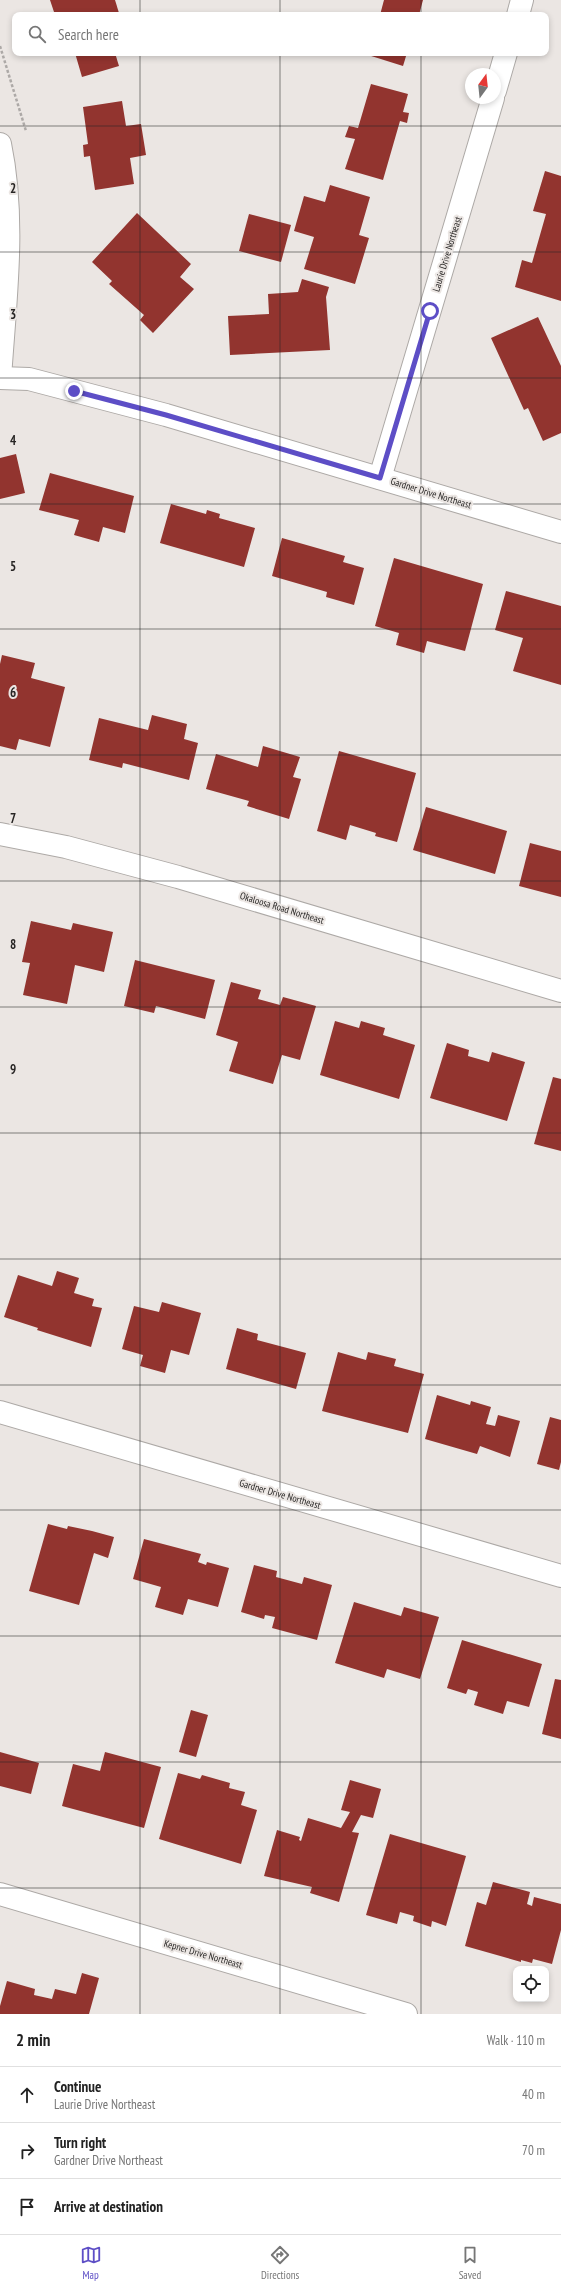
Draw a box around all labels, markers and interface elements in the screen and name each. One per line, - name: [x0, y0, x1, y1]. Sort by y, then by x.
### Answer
- search box: [12, 12, 549, 56]
- icon: search: [26, 23, 48, 45]
- text: Search here: [58, 25, 119, 44]
- north arrow: [465, 68, 501, 104]
- text: 2: [10, 180, 16, 197]
- street label: Laurie Drive Northeast: [429, 215, 465, 293]
- route start: [421, 302, 439, 320]
- text: 3: [10, 306, 16, 323]
- route end: [65, 382, 83, 400]
- text: 4: [10, 432, 17, 449]
- street label: Gardner Drive Northeast: [389, 475, 473, 512]
- text: 5: [10, 558, 16, 575]
- text: 6: [10, 684, 16, 701]
- text: 7: [10, 810, 16, 827]
- street label: Okaloosa Road Northeast: [238, 889, 326, 927]
- text: 8: [10, 936, 16, 953]
- text: 9: [10, 1061, 16, 1078]
- street label: Gardner Drive Northeast: [238, 1476, 322, 1512]
- street label: Kepner Drive Northeast: [162, 1937, 244, 1971]
- map controls: [513, 1966, 549, 2002]
- button: locate: [513, 1966, 549, 2002]
- text: 2 min: [16, 2029, 50, 2051]
- text: Walk · 110 m: [487, 2032, 545, 2049]
- text: Continue: [54, 2077, 101, 2096]
- icon: ahead: [16, 2084, 38, 2106]
- text: 40 m: [522, 2086, 545, 2103]
- text: Laurie Drive Northeast: [54, 2096, 155, 2113]
- text: Turn right: [54, 2133, 106, 2152]
- icon: right: [16, 2140, 38, 2162]
- text: 70 m: [522, 2142, 545, 2159]
- text: Gardner Drive Northeast: [54, 2152, 163, 2169]
- icon: arrive: [16, 2196, 38, 2218]
- text: Arrive at destination: [54, 2197, 163, 2216]
- tab: Map: [80, 2244, 102, 2282]
- tab: Directions: [261, 2244, 299, 2282]
- tab: Saved: [459, 2244, 481, 2282]

